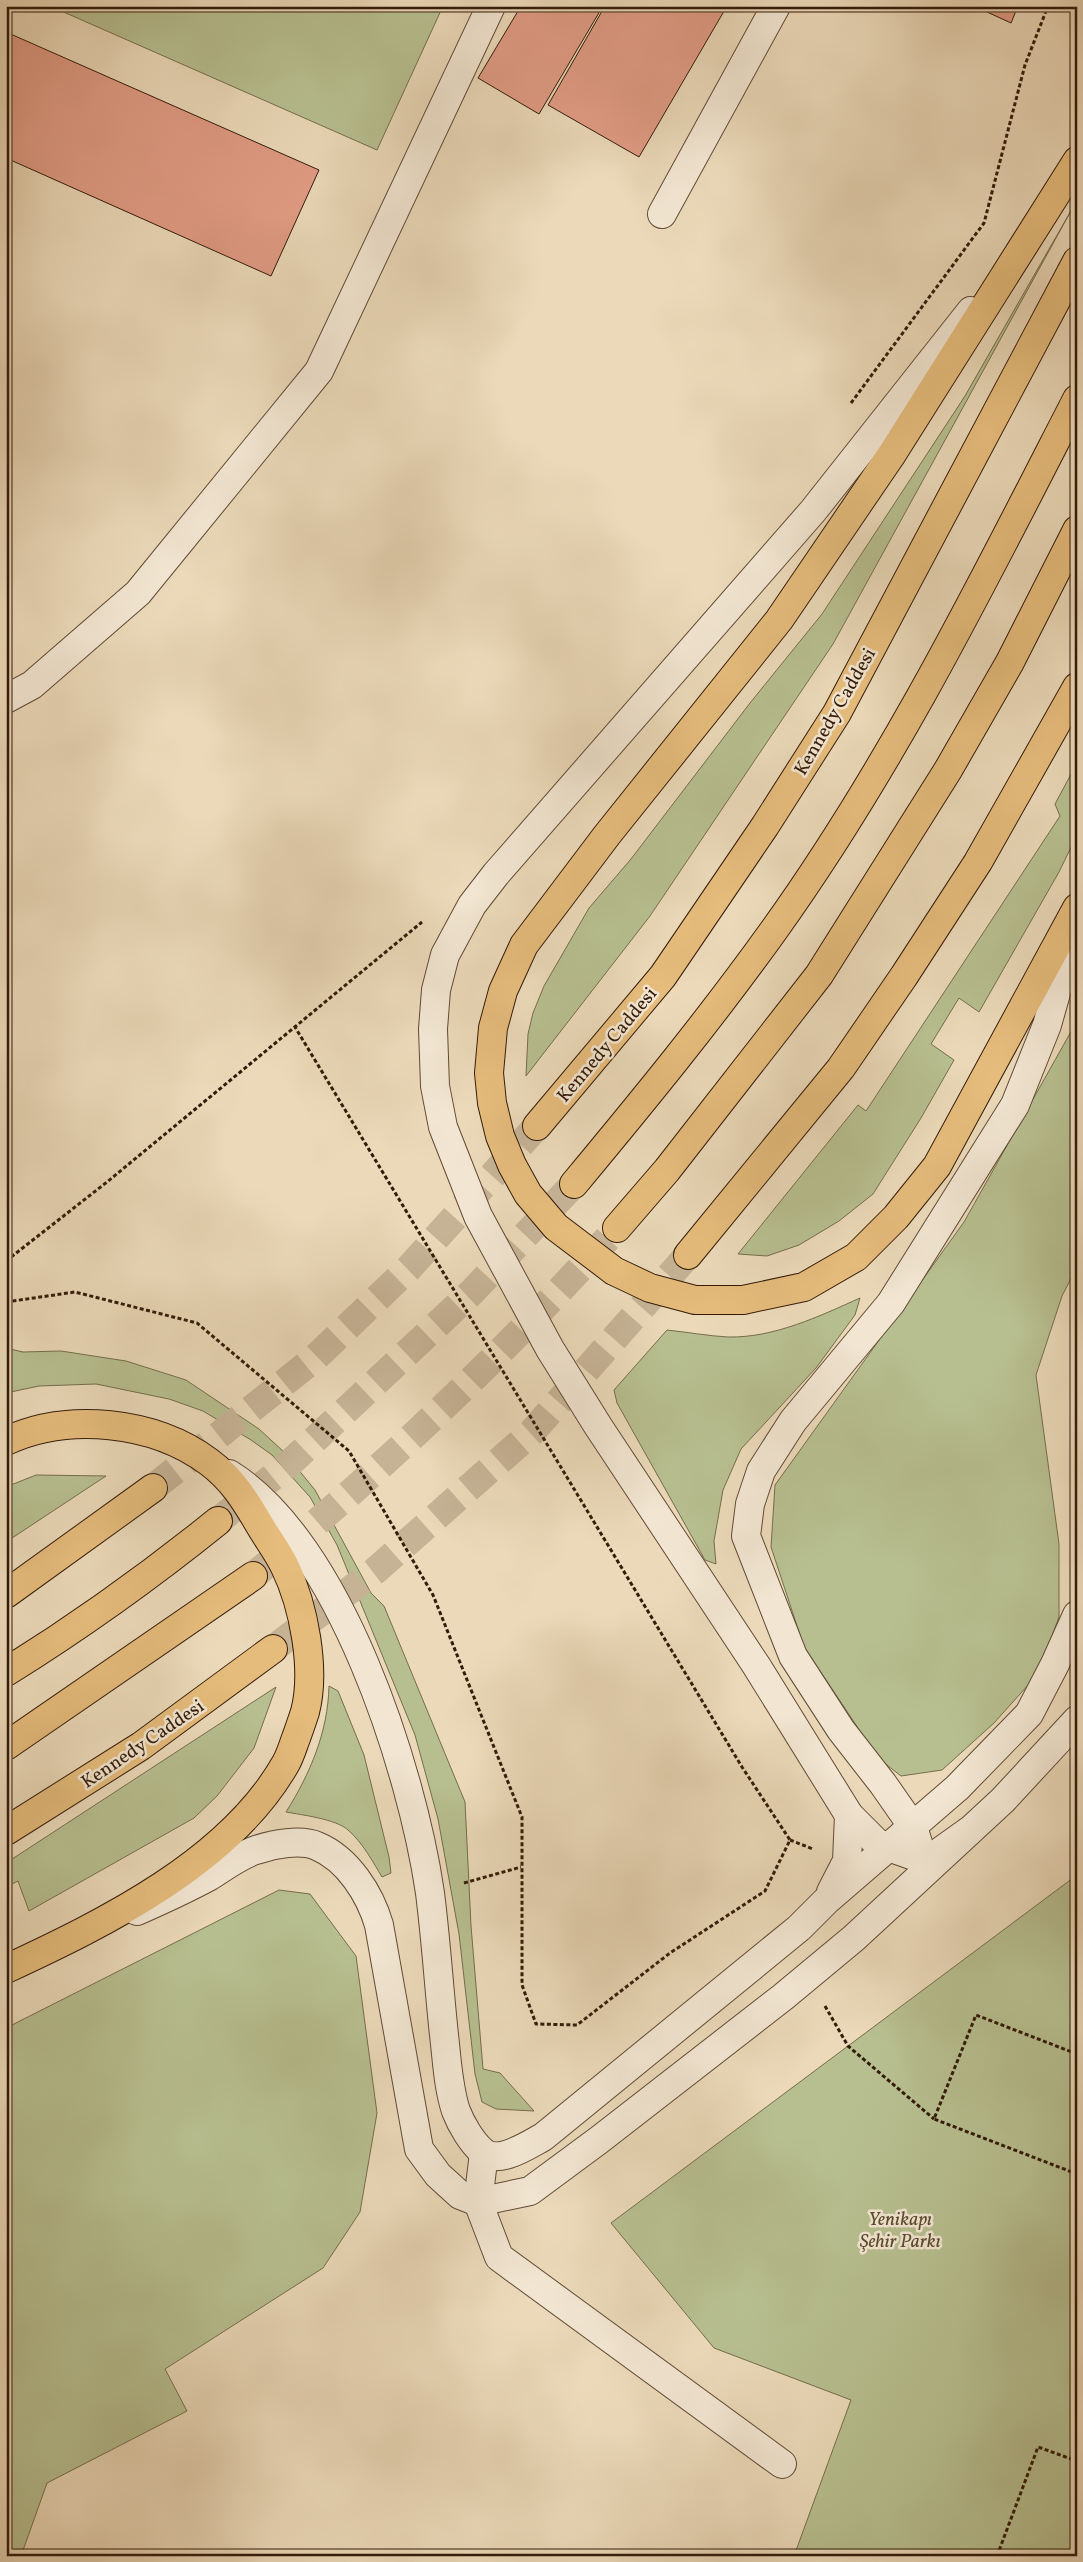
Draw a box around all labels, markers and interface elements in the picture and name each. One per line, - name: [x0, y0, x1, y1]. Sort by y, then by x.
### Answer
- street label: Kennedy Caddesi: [789, 643, 883, 781]
- street label: Kennedy Caddesi: [552, 982, 664, 1108]
- street label: Kennedy Caddesi: [76, 1694, 210, 1795]
- park label: Yenikapı Şehir Parkı: [860, 2207, 941, 2255]

